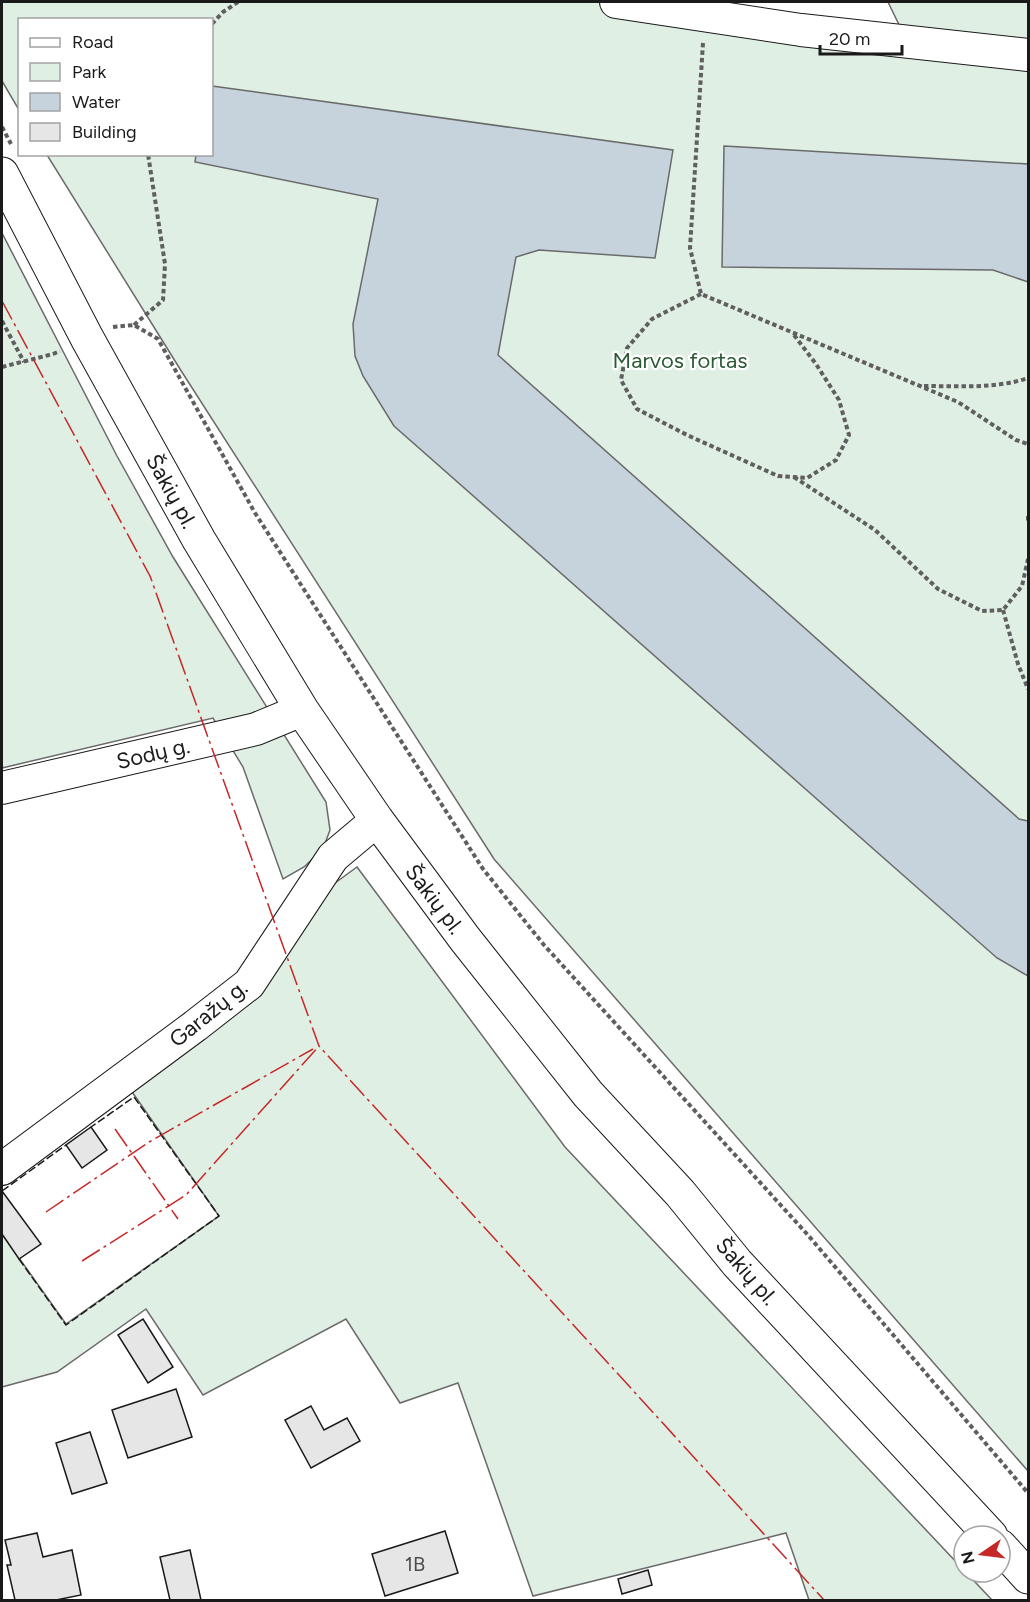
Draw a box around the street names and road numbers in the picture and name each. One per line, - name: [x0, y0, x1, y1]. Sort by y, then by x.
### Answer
- street label: Šakių pl.: [140, 449, 203, 533]
- street label: Sodų g.: [114, 732, 192, 775]
- street label: Šakių pl.: [400, 859, 470, 940]
- street label: Garažų g.: [164, 974, 253, 1053]
- street label: Šakių pl.: [710, 1232, 783, 1311]

